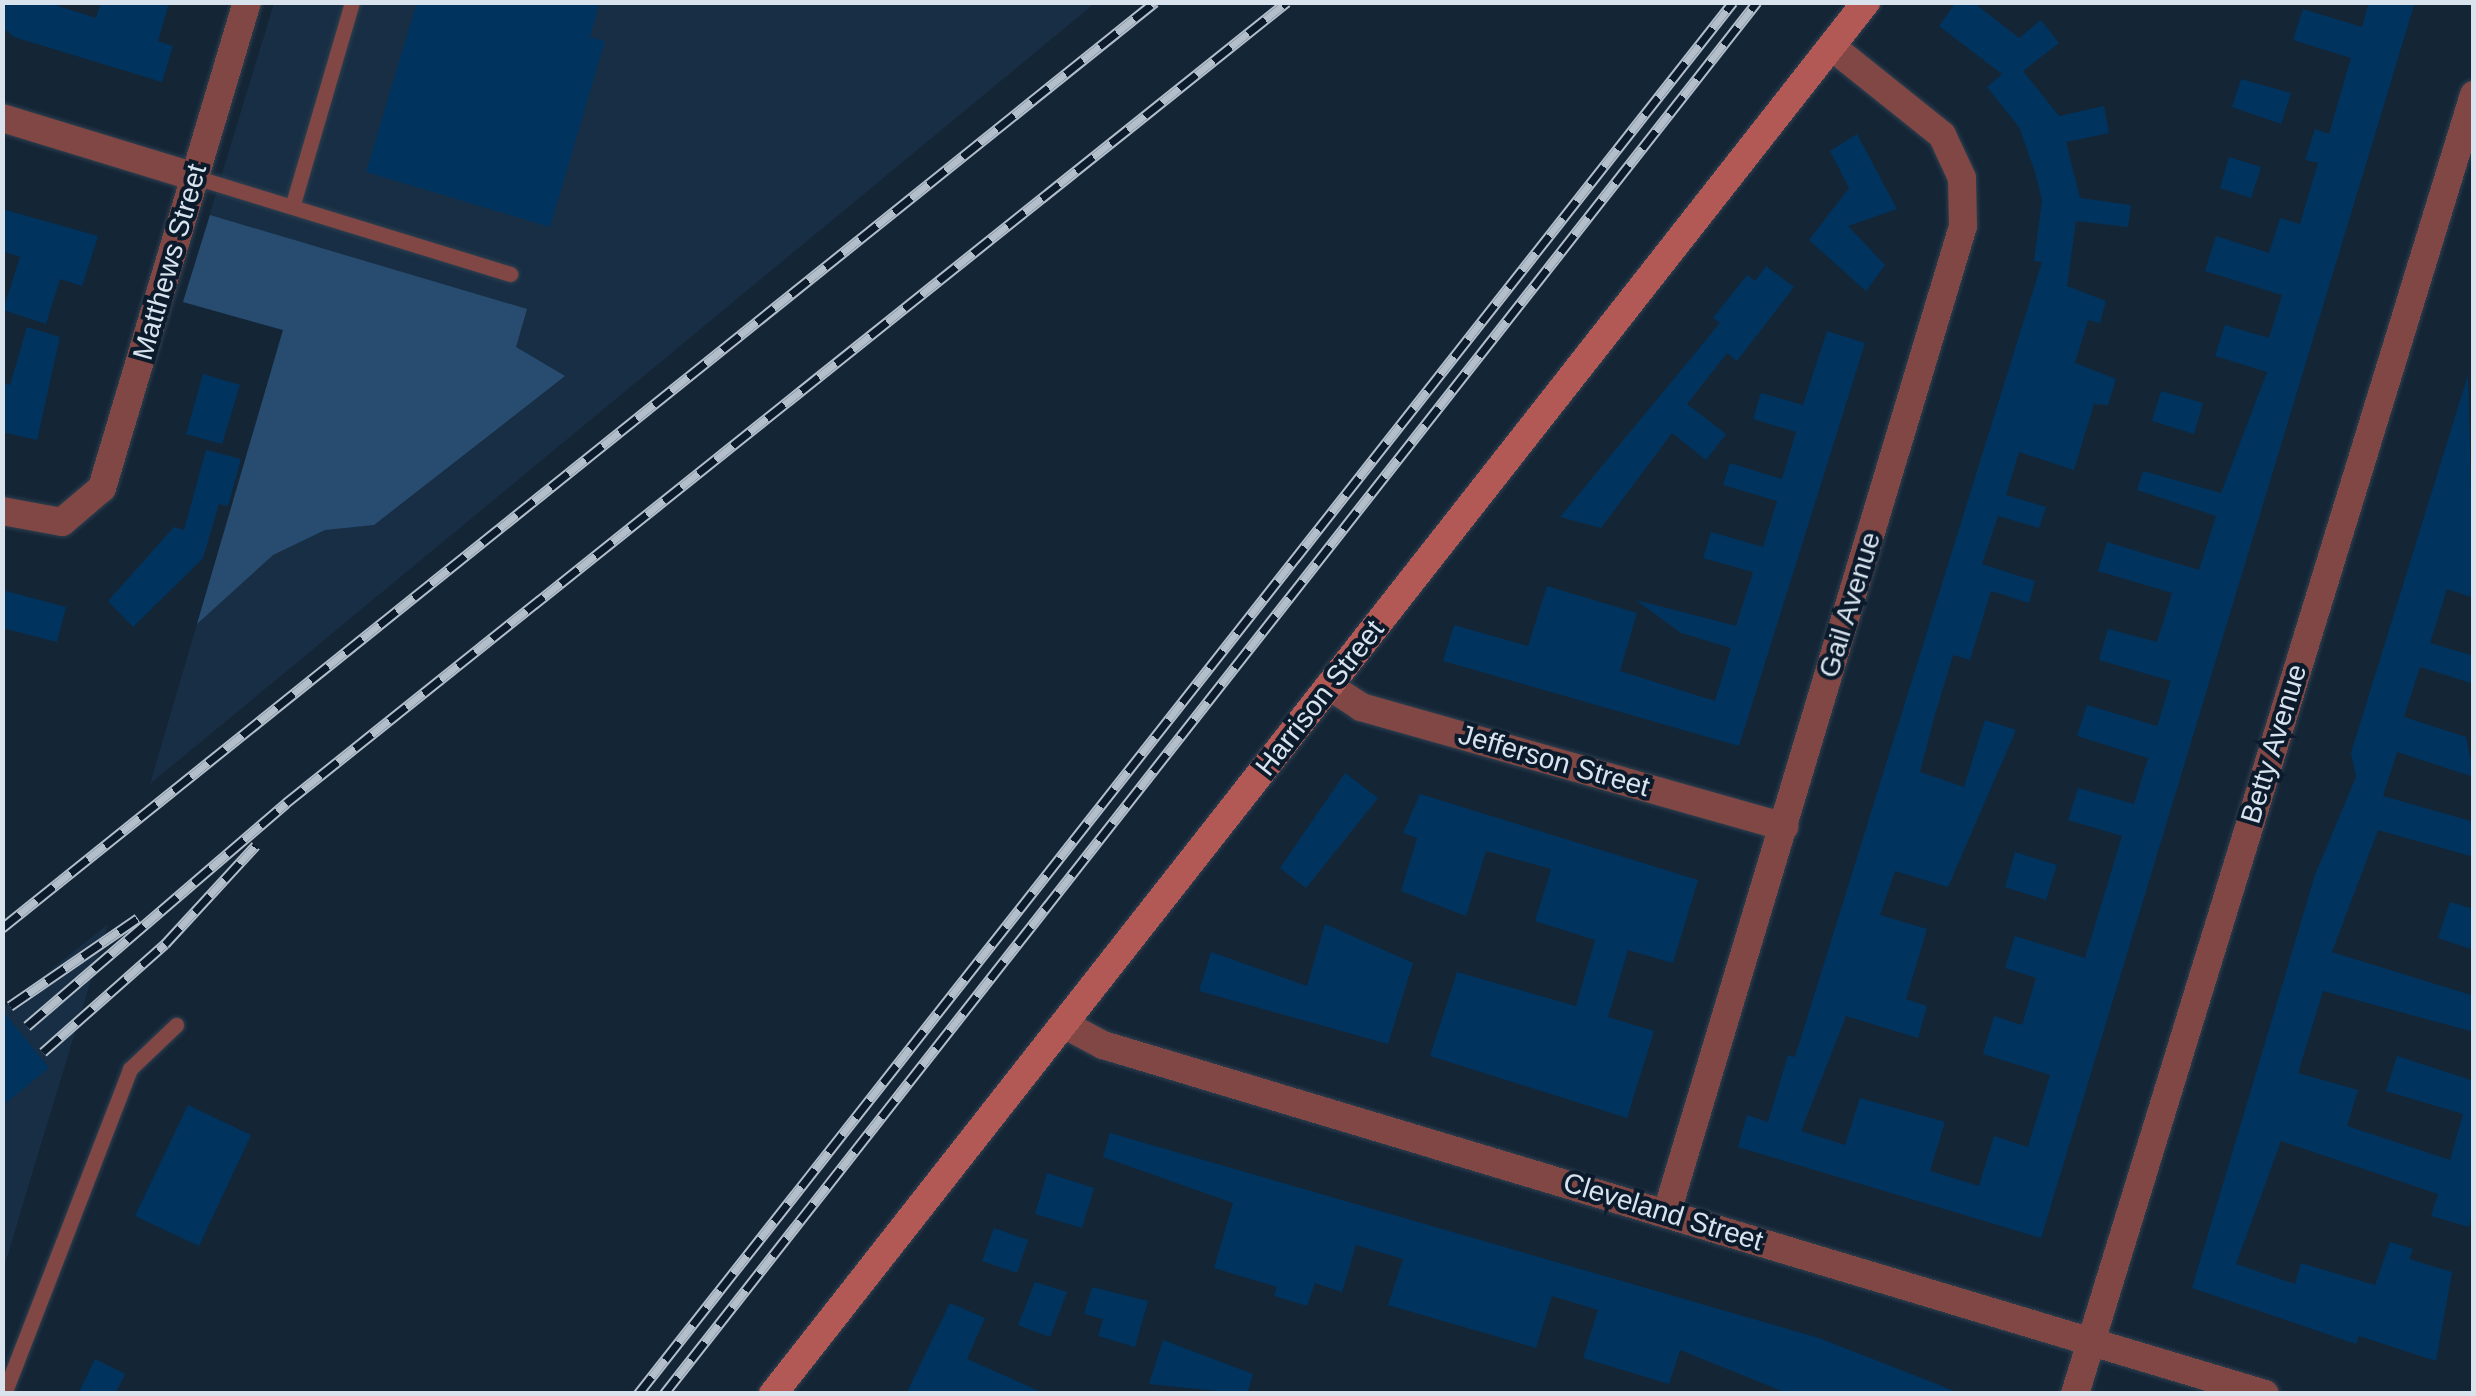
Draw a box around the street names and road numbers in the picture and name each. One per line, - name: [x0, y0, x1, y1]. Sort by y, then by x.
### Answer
- street label: Matthews Street: [126, 160, 214, 364]
- street label: Gail Avenue: [1812, 527, 1888, 683]
- street label: Harrison Street: [1249, 613, 1391, 783]
- street label: Betty Avenue: [2234, 660, 2314, 828]
- street label: Jefferson Street: [1455, 718, 1653, 804]
- street label: Cleveland Street: [1559, 1166, 1767, 1258]

